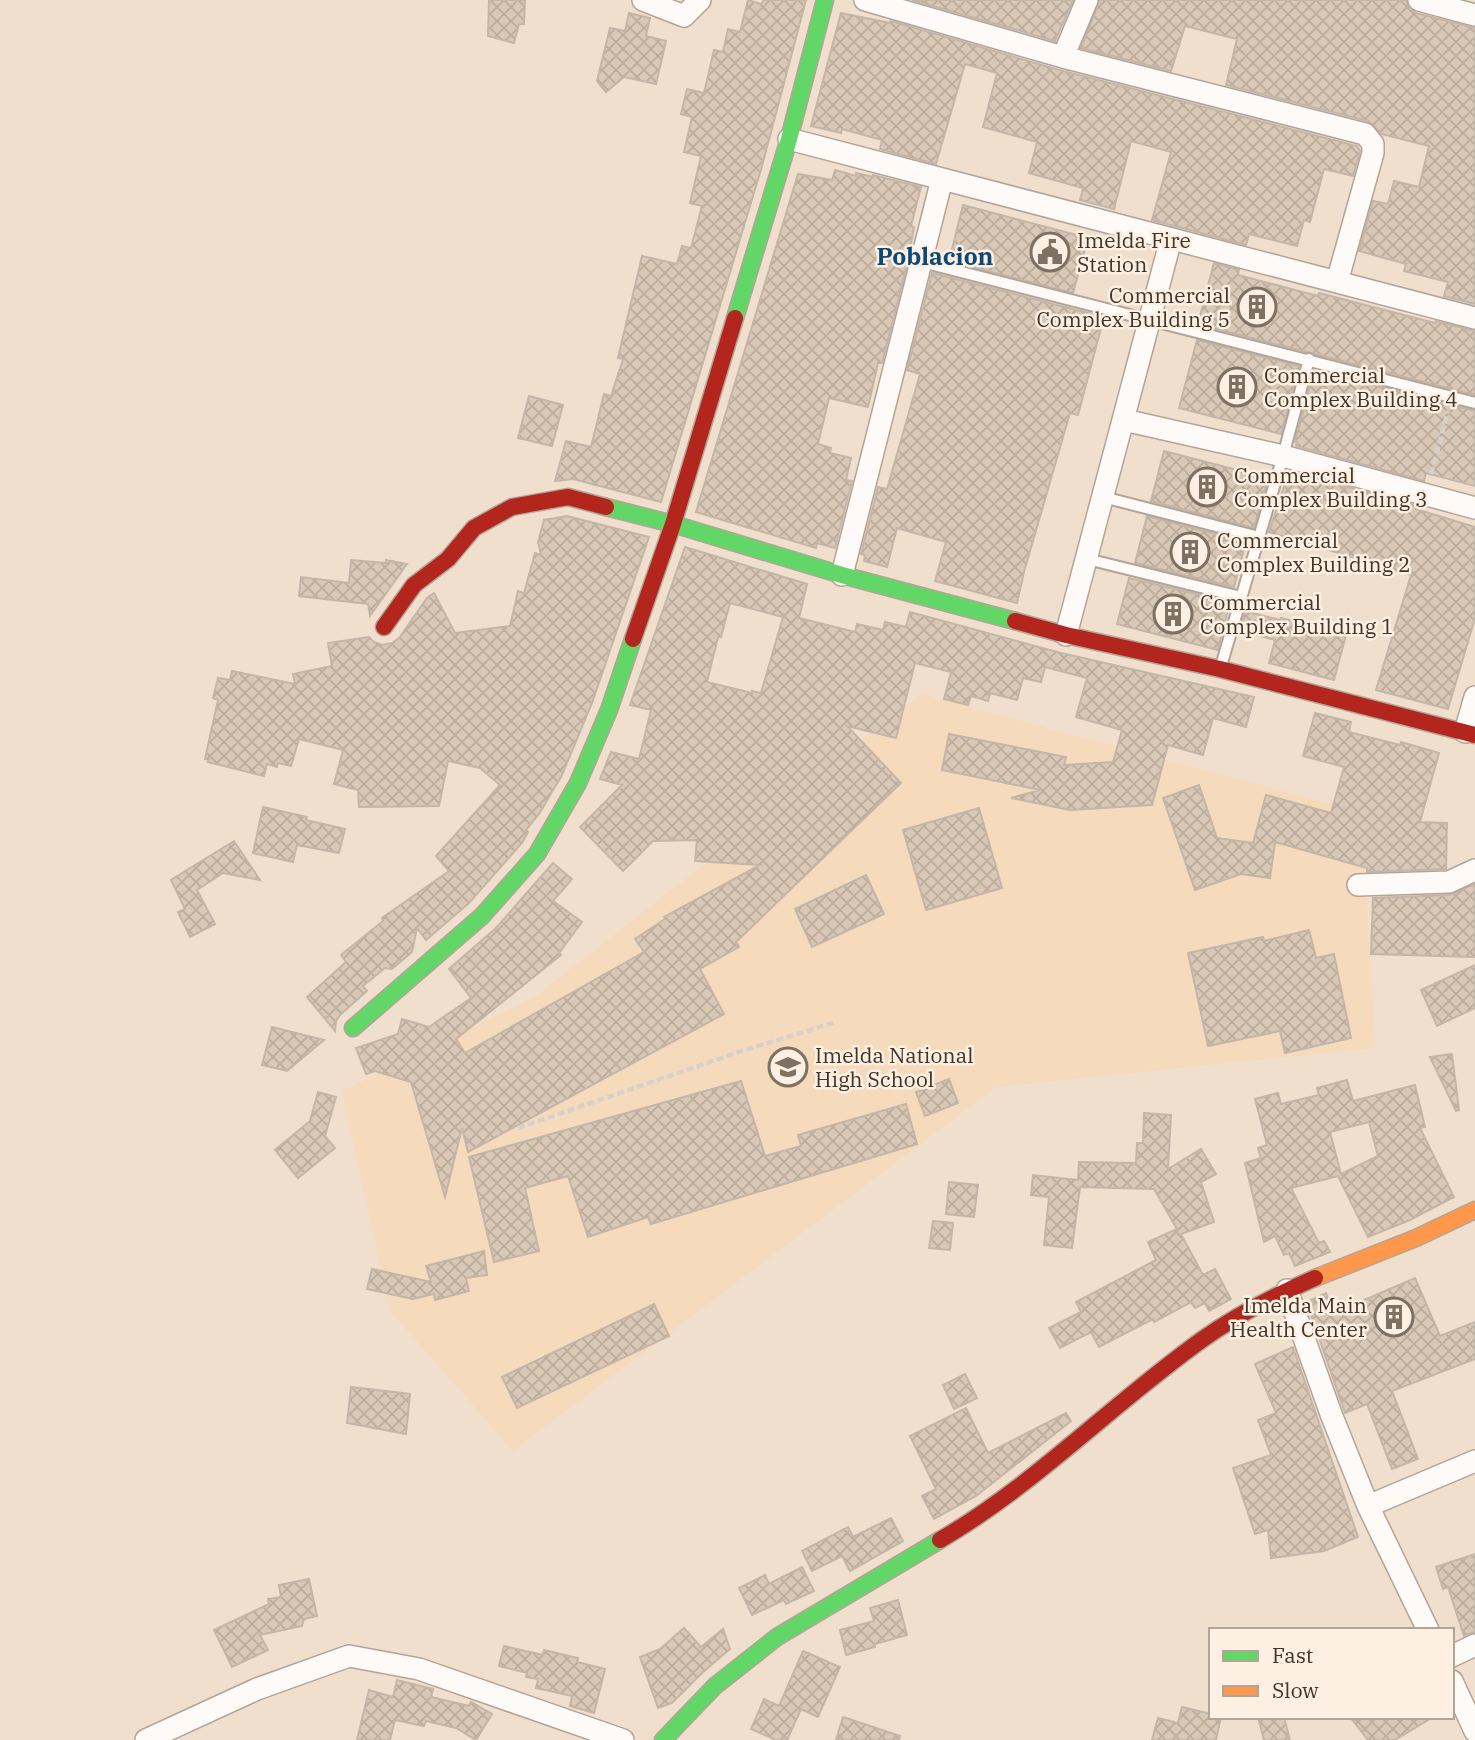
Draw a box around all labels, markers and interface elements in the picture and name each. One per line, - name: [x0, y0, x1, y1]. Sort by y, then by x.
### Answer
- place label: Imelda Fire Station: [1077, 226, 1191, 278]
- public building icon: Imelda Fire Station: [1029, 231, 1071, 273]
- district label: Poblacion: [877, 240, 994, 272]
- place label: Commercial Complex Building 5: [1036, 281, 1230, 333]
- building icon: Commercial Complex Building 5: [1236, 286, 1278, 328]
- place label: Commercial Complex Building 4: [1264, 361, 1458, 413]
- building icon: Commercial Complex Building 4: [1216, 366, 1258, 408]
- place label: Commercial Complex Building 3: [1234, 461, 1428, 513]
- building icon: Commercial Complex Building 3: [1186, 466, 1228, 508]
- place label: Commercial Complex Building 2: [1217, 526, 1411, 578]
- building icon: Commercial Complex Building 2: [1169, 531, 1211, 573]
- place label: Commercial Complex Building 1: [1200, 588, 1394, 640]
- building icon: Commercial Complex Building 1: [1152, 593, 1194, 635]
- place label: Imelda National High School: [815, 1041, 974, 1093]
- school or university icon: Imelda National High School: [767, 1046, 809, 1088]
- place label: Imelda Main Health Center: [1230, 1291, 1368, 1343]
- building icon: Imelda Main Health Center: [1373, 1296, 1415, 1338]
- legend: [1209, 1628, 1454, 1719]
- text: Fast: [1272, 1641, 1313, 1669]
- text: Slow: [1272, 1676, 1319, 1704]

